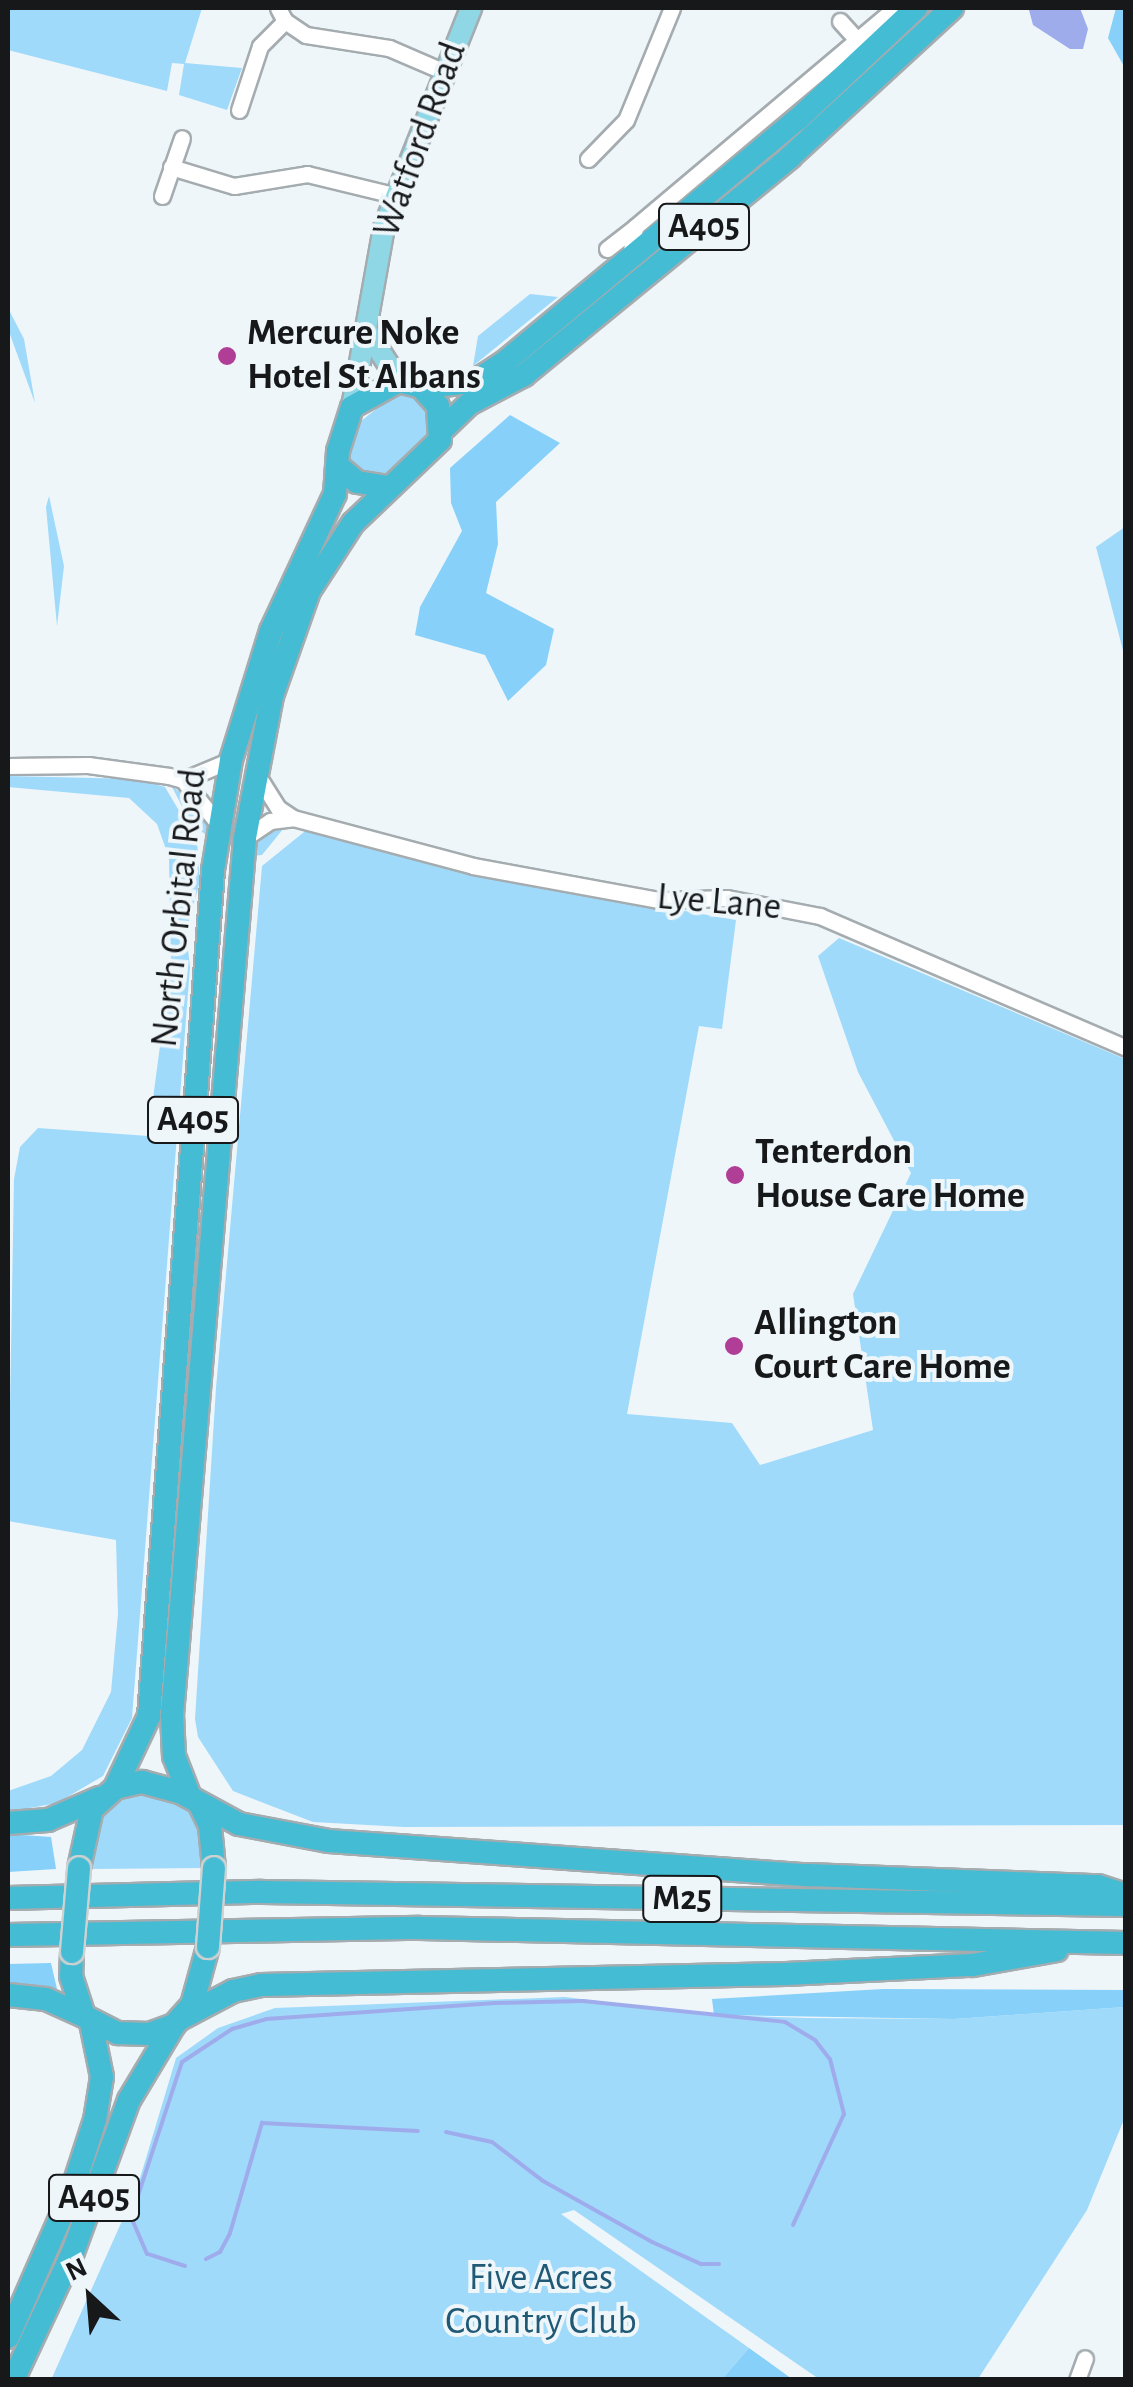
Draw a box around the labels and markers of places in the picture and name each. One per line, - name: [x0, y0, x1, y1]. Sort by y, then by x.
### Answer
- place label: Mercure Noke Hotel St Albans: [247, 311, 481, 400]
- marker: Mercure Noke Hotel St Albans: [216, 345, 238, 367]
- place label: Tenterdon House Care Home: [755, 1130, 1025, 1220]
- marker: Tenterdon House Care Home: [724, 1164, 746, 1186]
- place label: Allington Court Care Home: [754, 1301, 1011, 1390]
- marker: Allington Court Care Home: [723, 1335, 745, 1357]

